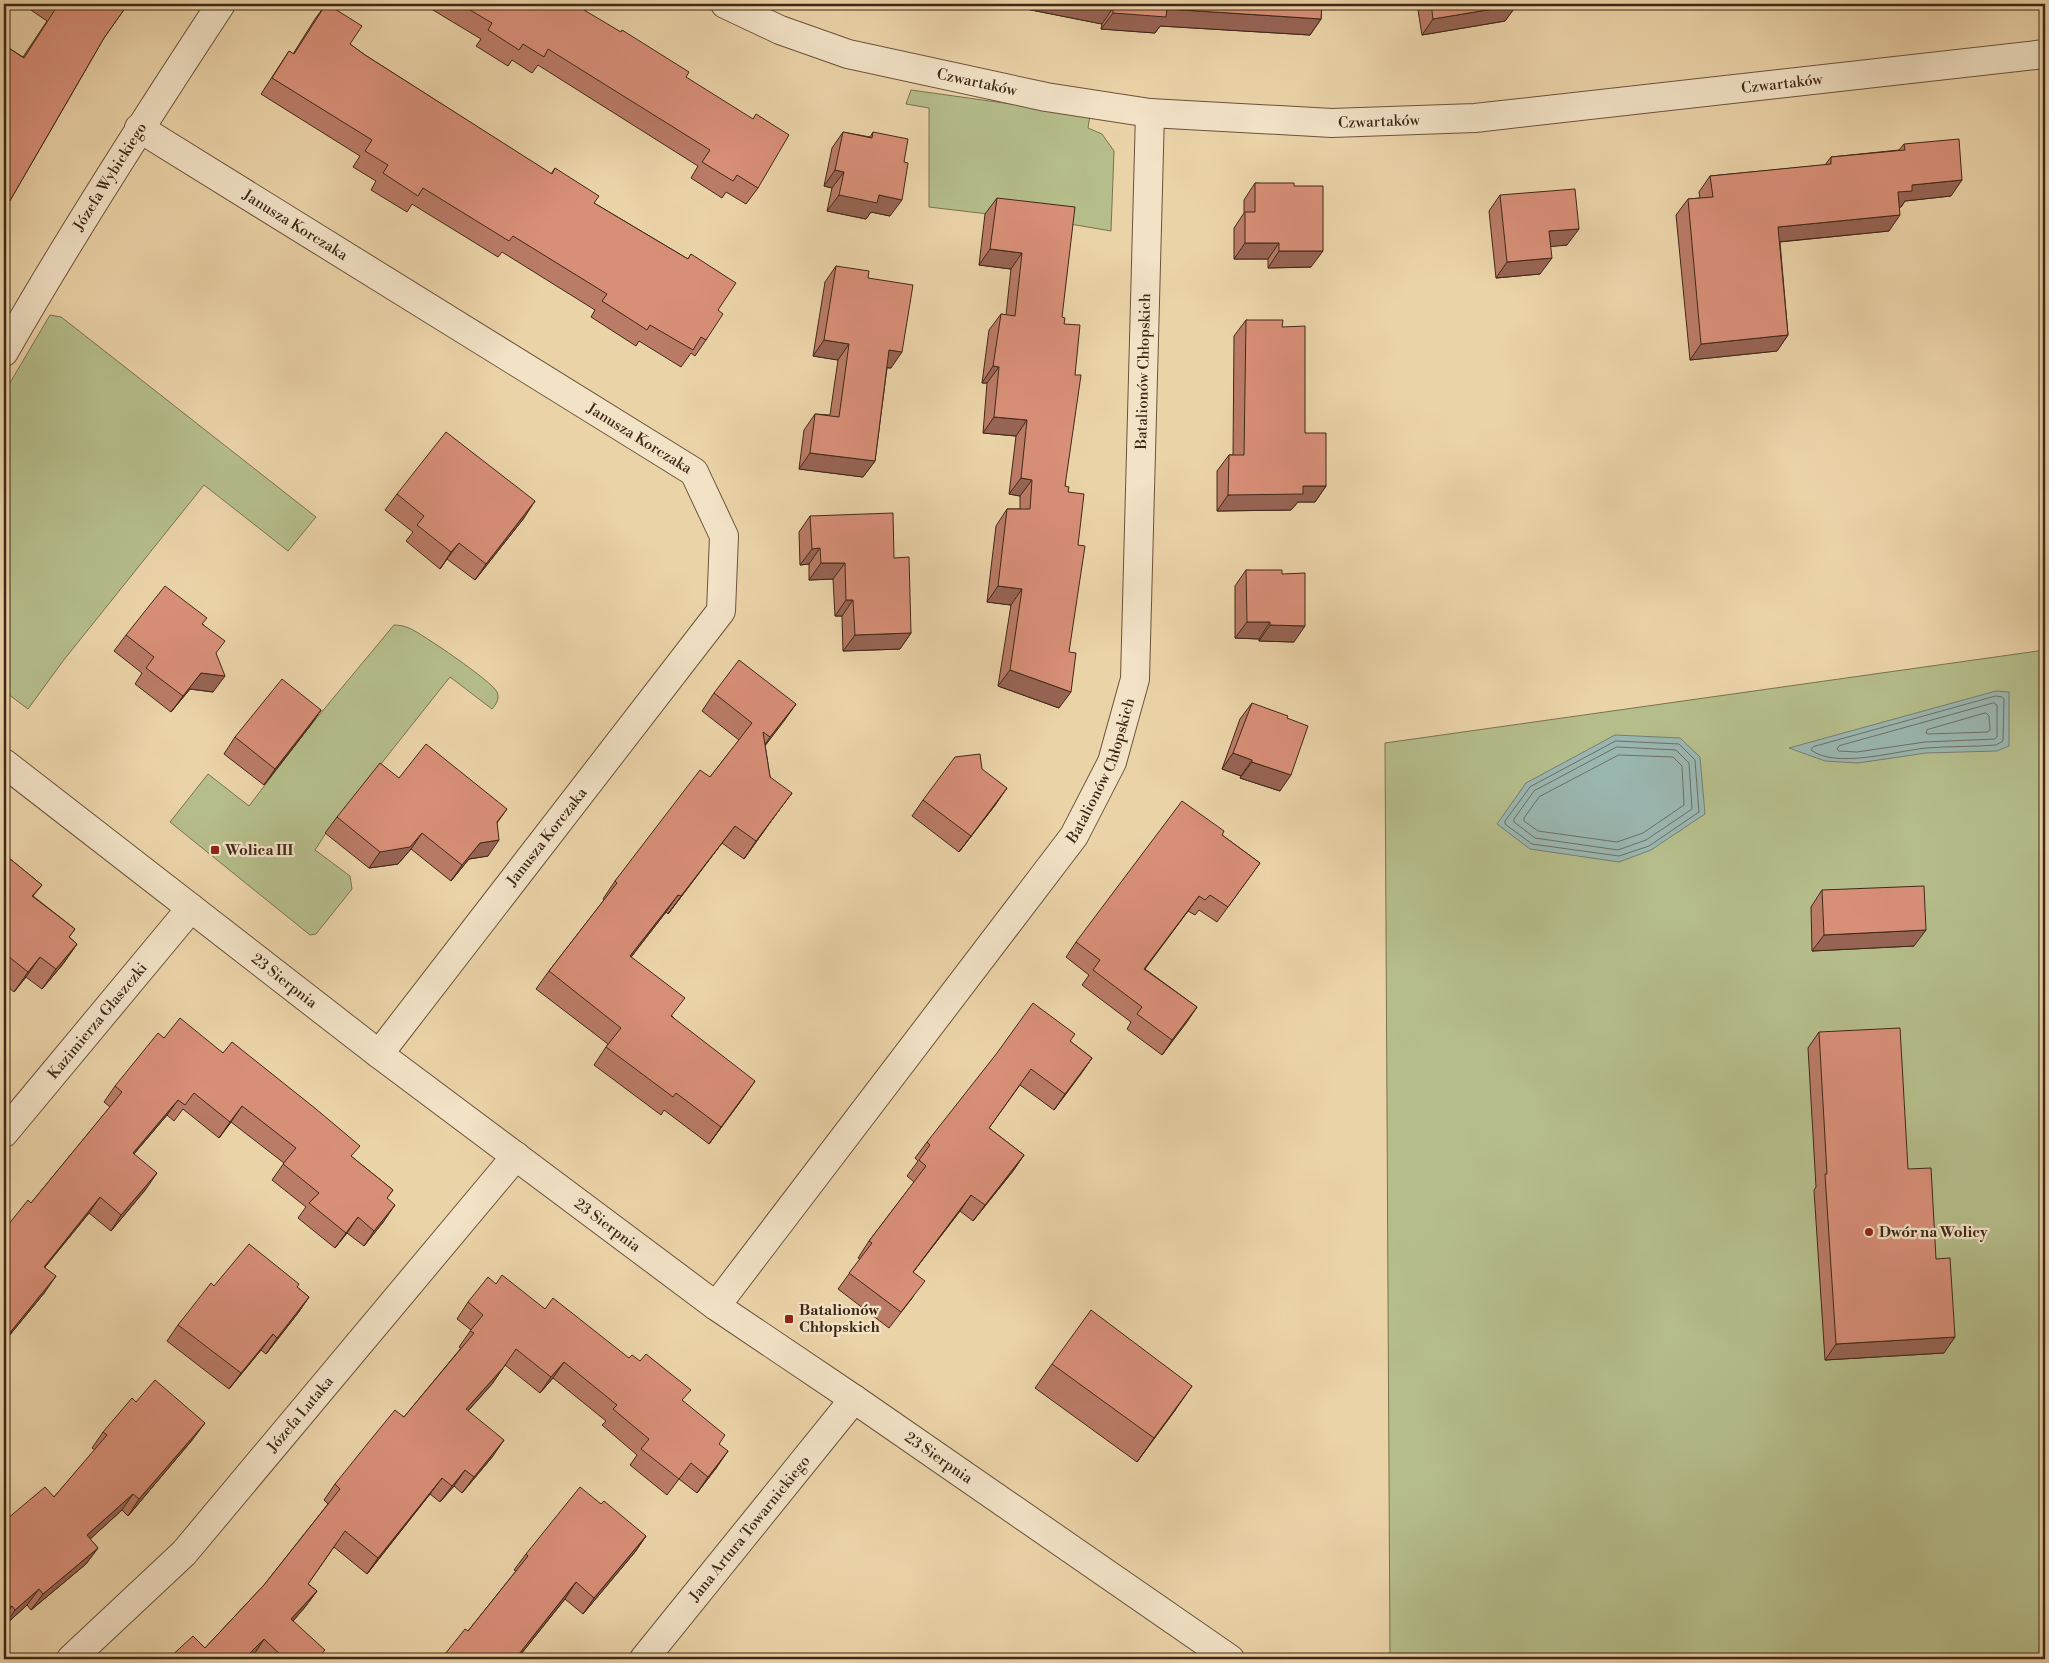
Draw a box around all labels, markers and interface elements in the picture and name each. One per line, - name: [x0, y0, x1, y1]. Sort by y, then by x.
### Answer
- street label: Czwartaków: [935, 64, 1020, 100]
- street label: Czwartaków: [1740, 69, 1824, 98]
- street label: Czwartaków: [1338, 110, 1421, 132]
- street label: Józefa Wybickiego: [68, 119, 151, 235]
- street label: Janusza Korczaka: [239, 185, 352, 265]
- street label: Batalionów Chłopskich: [1132, 293, 1155, 451]
- street label: Janusza Korczaka: [583, 398, 696, 478]
- street label: Batalionów Chłopskich: [1062, 696, 1139, 848]
- street label: Janusza Korczaka: [502, 784, 592, 891]
- place label: Wolica III: [224, 841, 293, 860]
- marker: Wolica III: [209, 844, 221, 856]
- street label: 23 Sierpnia: [248, 949, 321, 1012]
- street label: Kazimierza Głaszczki: [43, 959, 151, 1083]
- street label: 23 Sierpnia: [571, 1194, 645, 1256]
- place label: Dwór na Wolicy: [1879, 1223, 1988, 1242]
- marker: Dwór na Wolicy: [1863, 1226, 1875, 1238]
- place label: Batalionów Chłopskich: [799, 1301, 880, 1337]
- marker: Batalionów Chłopskich: [783, 1313, 795, 1325]
- street label: Józefa Lutaka: [262, 1372, 338, 1457]
- street label: 23 Sierpnia: [901, 1428, 977, 1488]
- street label: Jana Artura Towarnickiego: [684, 1452, 814, 1606]

